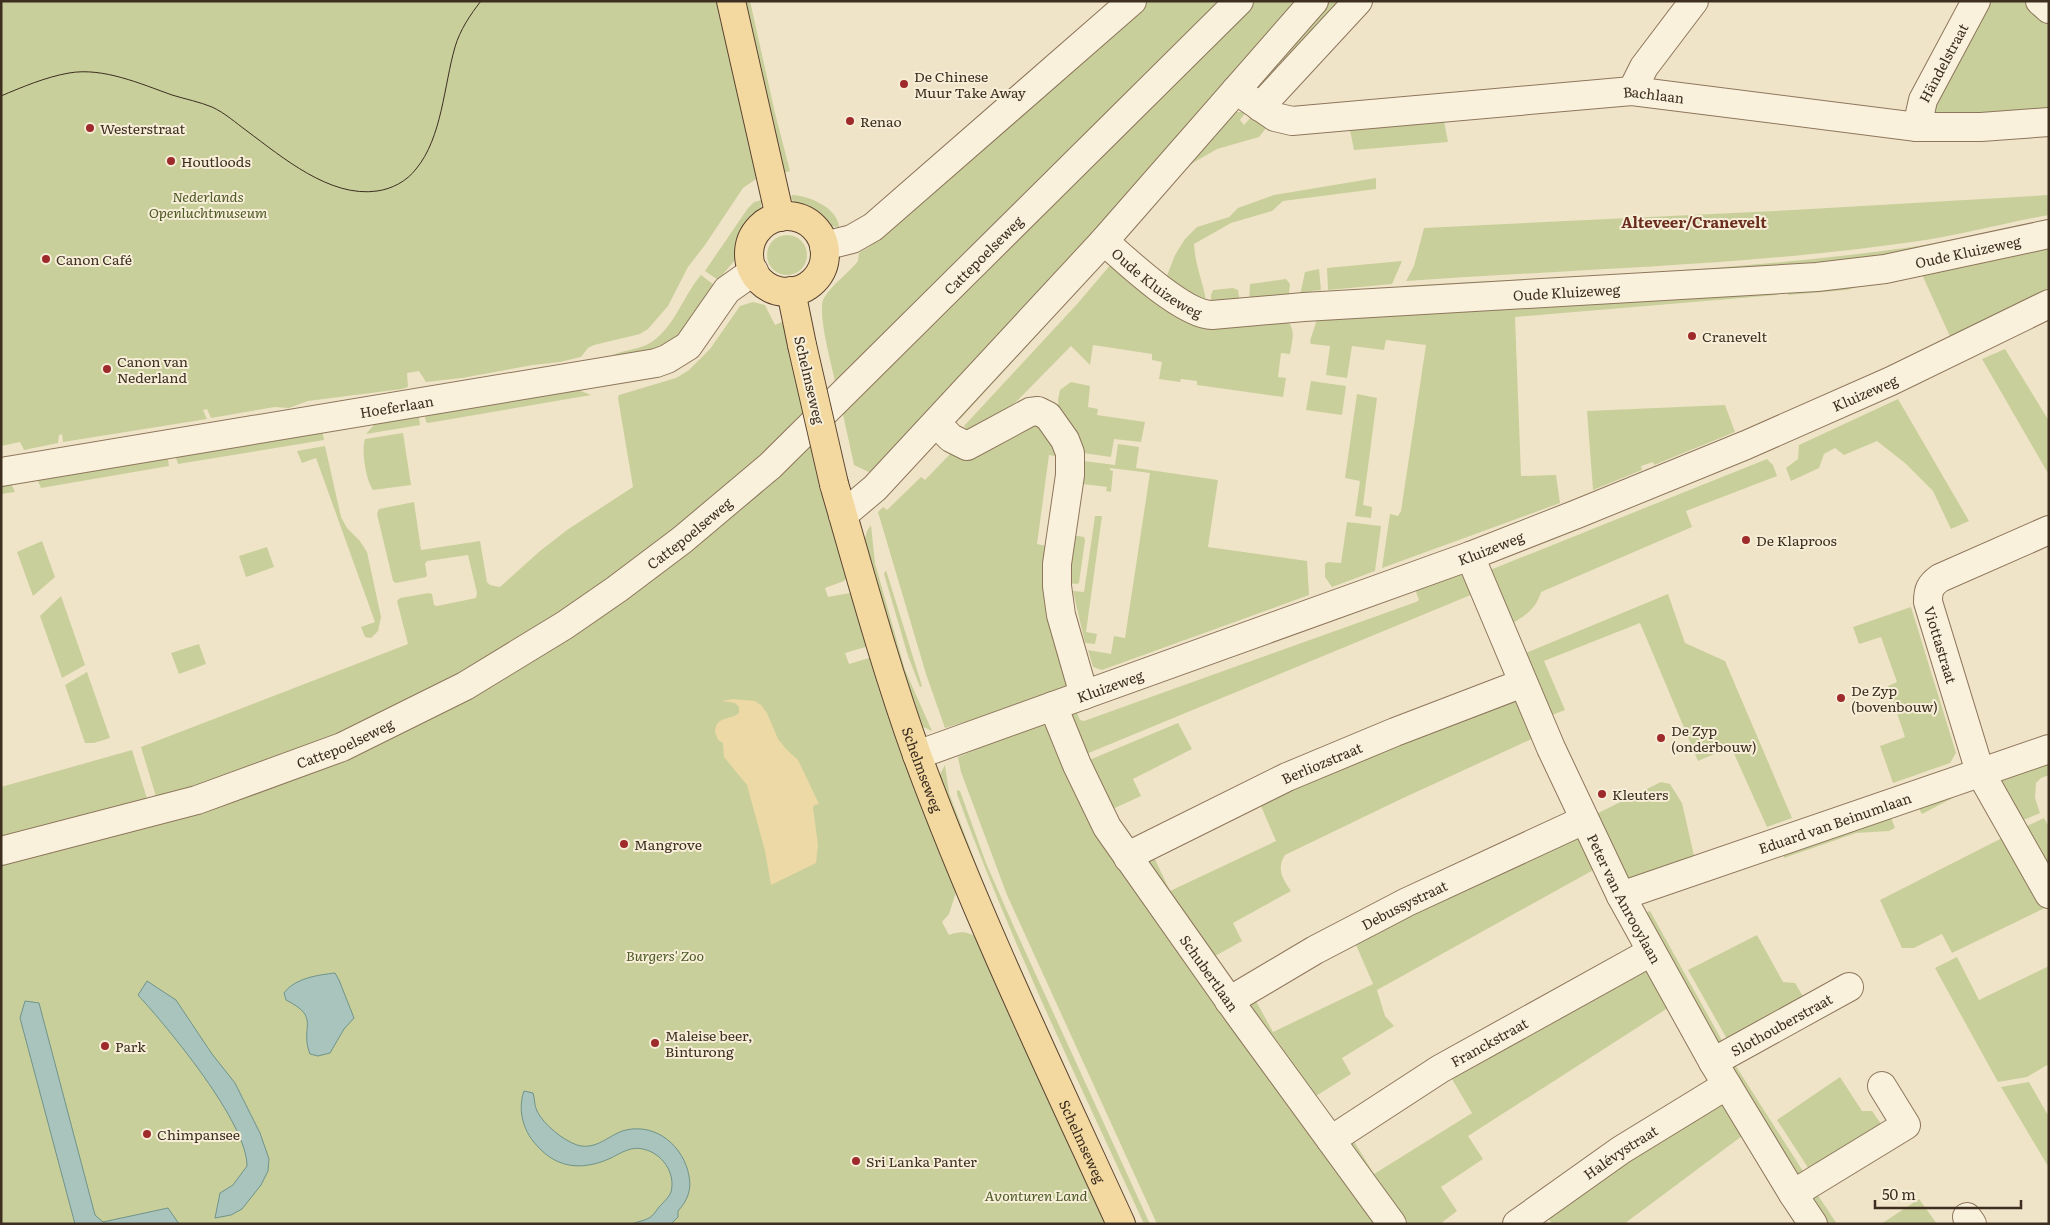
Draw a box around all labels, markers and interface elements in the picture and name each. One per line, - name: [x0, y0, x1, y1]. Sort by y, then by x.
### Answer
- street label: Händelstraat: [1914, 19, 1973, 106]
- place label: De Chinese Muur Take Away: [914, 66, 1027, 102]
- marker: De Chinese Muur Take Away: [898, 78, 910, 90]
- street label: Bachlaan: [1622, 81, 1686, 108]
- place label: Renao: [860, 111, 902, 131]
- marker: Renao: [844, 115, 856, 127]
- place label: Westerstraat: [100, 118, 185, 138]
- marker: Westerstraat: [84, 122, 96, 134]
- place label: Houtloods: [181, 151, 251, 171]
- marker: Houtloods: [165, 155, 177, 167]
- park label: Nederlands Openluchtmuseum: [149, 186, 268, 222]
- district label: Alteveer/Cranevelt: [1621, 210, 1767, 233]
- street label: Cattepoelseweg: [939, 211, 1027, 299]
- street label: Oude Kluizeweg: [1913, 230, 2023, 272]
- street label: Oude Kluizeweg: [1108, 243, 1205, 323]
- place label: Canon Café: [56, 249, 132, 269]
- marker: Canon Café: [40, 253, 52, 265]
- street label: Oude Kluizeweg: [1512, 279, 1621, 305]
- place label: Cranevelt: [1702, 326, 1768, 346]
- marker: Cranevelt: [1686, 330, 1698, 342]
- street label: Schelmseweg: [790, 334, 830, 426]
- place label: Canon van Nederland: [117, 351, 188, 387]
- marker: Canon van Nederland: [101, 363, 113, 375]
- street label: Kluizeweg: [1829, 369, 1901, 416]
- street label: Hoeferlaan: [358, 390, 435, 422]
- street label: Cattepoelseweg: [642, 492, 736, 573]
- street label: Kluizeweg: [1455, 526, 1527, 570]
- place label: De Klaproos: [1756, 530, 1837, 550]
- marker: De Klaproos: [1740, 534, 1752, 546]
- street label: Viottastraat: [1920, 603, 1962, 686]
- street label: Kluizeweg: [1074, 664, 1146, 707]
- place label: De Zyp (bovenbouw): [1851, 680, 1938, 716]
- marker: De Zyp (bovenbouw): [1835, 692, 1847, 704]
- street label: Cattepoelseweg: [293, 713, 397, 773]
- place label: De Zyp (onderbouw): [1671, 720, 1757, 756]
- street label: Schelmseweg: [898, 724, 948, 815]
- marker: De Zyp (onderbouw): [1655, 732, 1667, 744]
- street label: Berliozstraat: [1278, 737, 1365, 788]
- place label: Kleuters: [1612, 784, 1668, 804]
- street label: Eduard van Beinumlaan: [1756, 787, 1914, 858]
- marker: Kleuters: [1596, 788, 1608, 800]
- street label: Peter van Anrooylaan: [1583, 830, 1666, 967]
- place label: Mangrove: [634, 834, 702, 854]
- marker: Mangrove: [618, 838, 630, 850]
- street label: Debussystraat: [1358, 875, 1451, 934]
- street label: Schubertlaan: [1176, 930, 1244, 1015]
- park label: Burgers' Zoo: [626, 945, 704, 965]
- street label: Slothouberstraat: [1727, 988, 1836, 1060]
- street label: Franckstraat: [1447, 1012, 1531, 1071]
- place label: Maleise beer, Binturong: [665, 1025, 753, 1061]
- place label: Park: [115, 1036, 146, 1056]
- marker: Maleise beer, Binturong: [649, 1037, 661, 1049]
- marker: Park: [99, 1040, 111, 1052]
- street label: Schelmseweg: [1055, 1096, 1111, 1187]
- street label: Halévystraat: [1579, 1120, 1662, 1184]
- place label: Chimpansee: [157, 1124, 240, 1144]
- marker: Chimpansee: [141, 1128, 153, 1140]
- place label: Sri Lanka Panter: [866, 1151, 977, 1171]
- marker: Sri Lanka Panter: [850, 1155, 862, 1167]
- scale bar: [1875, 1178, 2021, 1210]
- text: 50 m: [1882, 1182, 1916, 1205]
- park label: Avonturen Land: [984, 1185, 1088, 1205]

